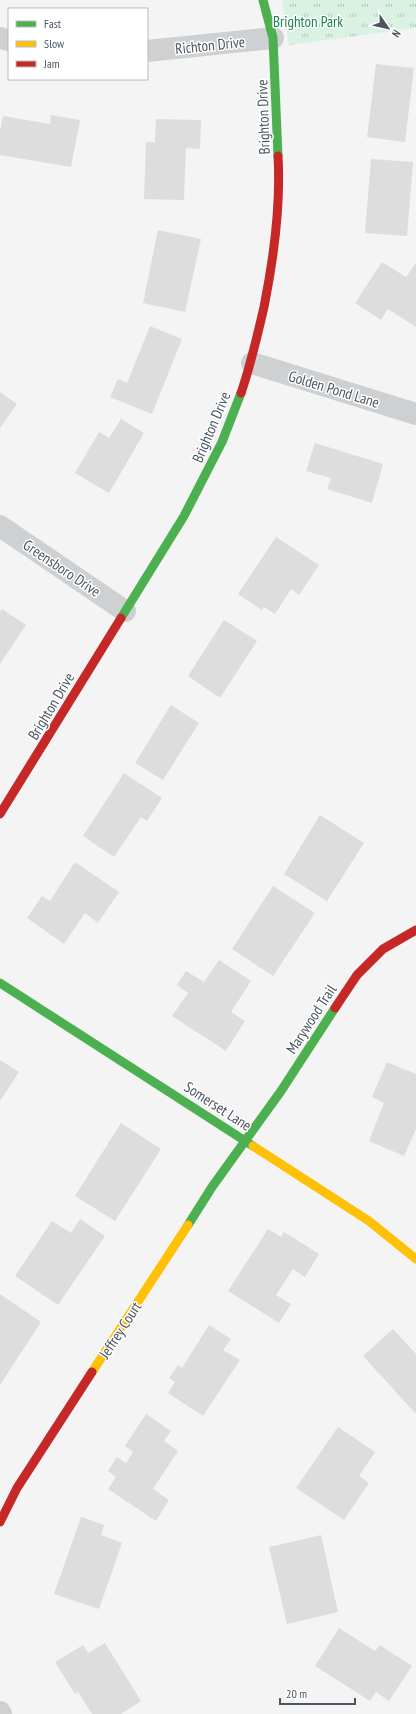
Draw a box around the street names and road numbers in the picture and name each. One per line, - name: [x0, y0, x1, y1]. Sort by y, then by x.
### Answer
- street label: Richton Drive: [174, 32, 246, 58]
- street label: Brighton Drive: [252, 79, 274, 155]
- street label: Golden Pond Lane: [286, 366, 382, 412]
- street label: Brighton Drive: [188, 389, 234, 465]
- street label: Greensboro Drive: [20, 535, 104, 601]
- street label: Brighton Drive: [24, 669, 78, 743]
- street label: Marywood Trail: [282, 980, 341, 1057]
- street label: Somerset Lane: [181, 1077, 255, 1135]
- street label: Jeffrey Court: [94, 1298, 145, 1363]

